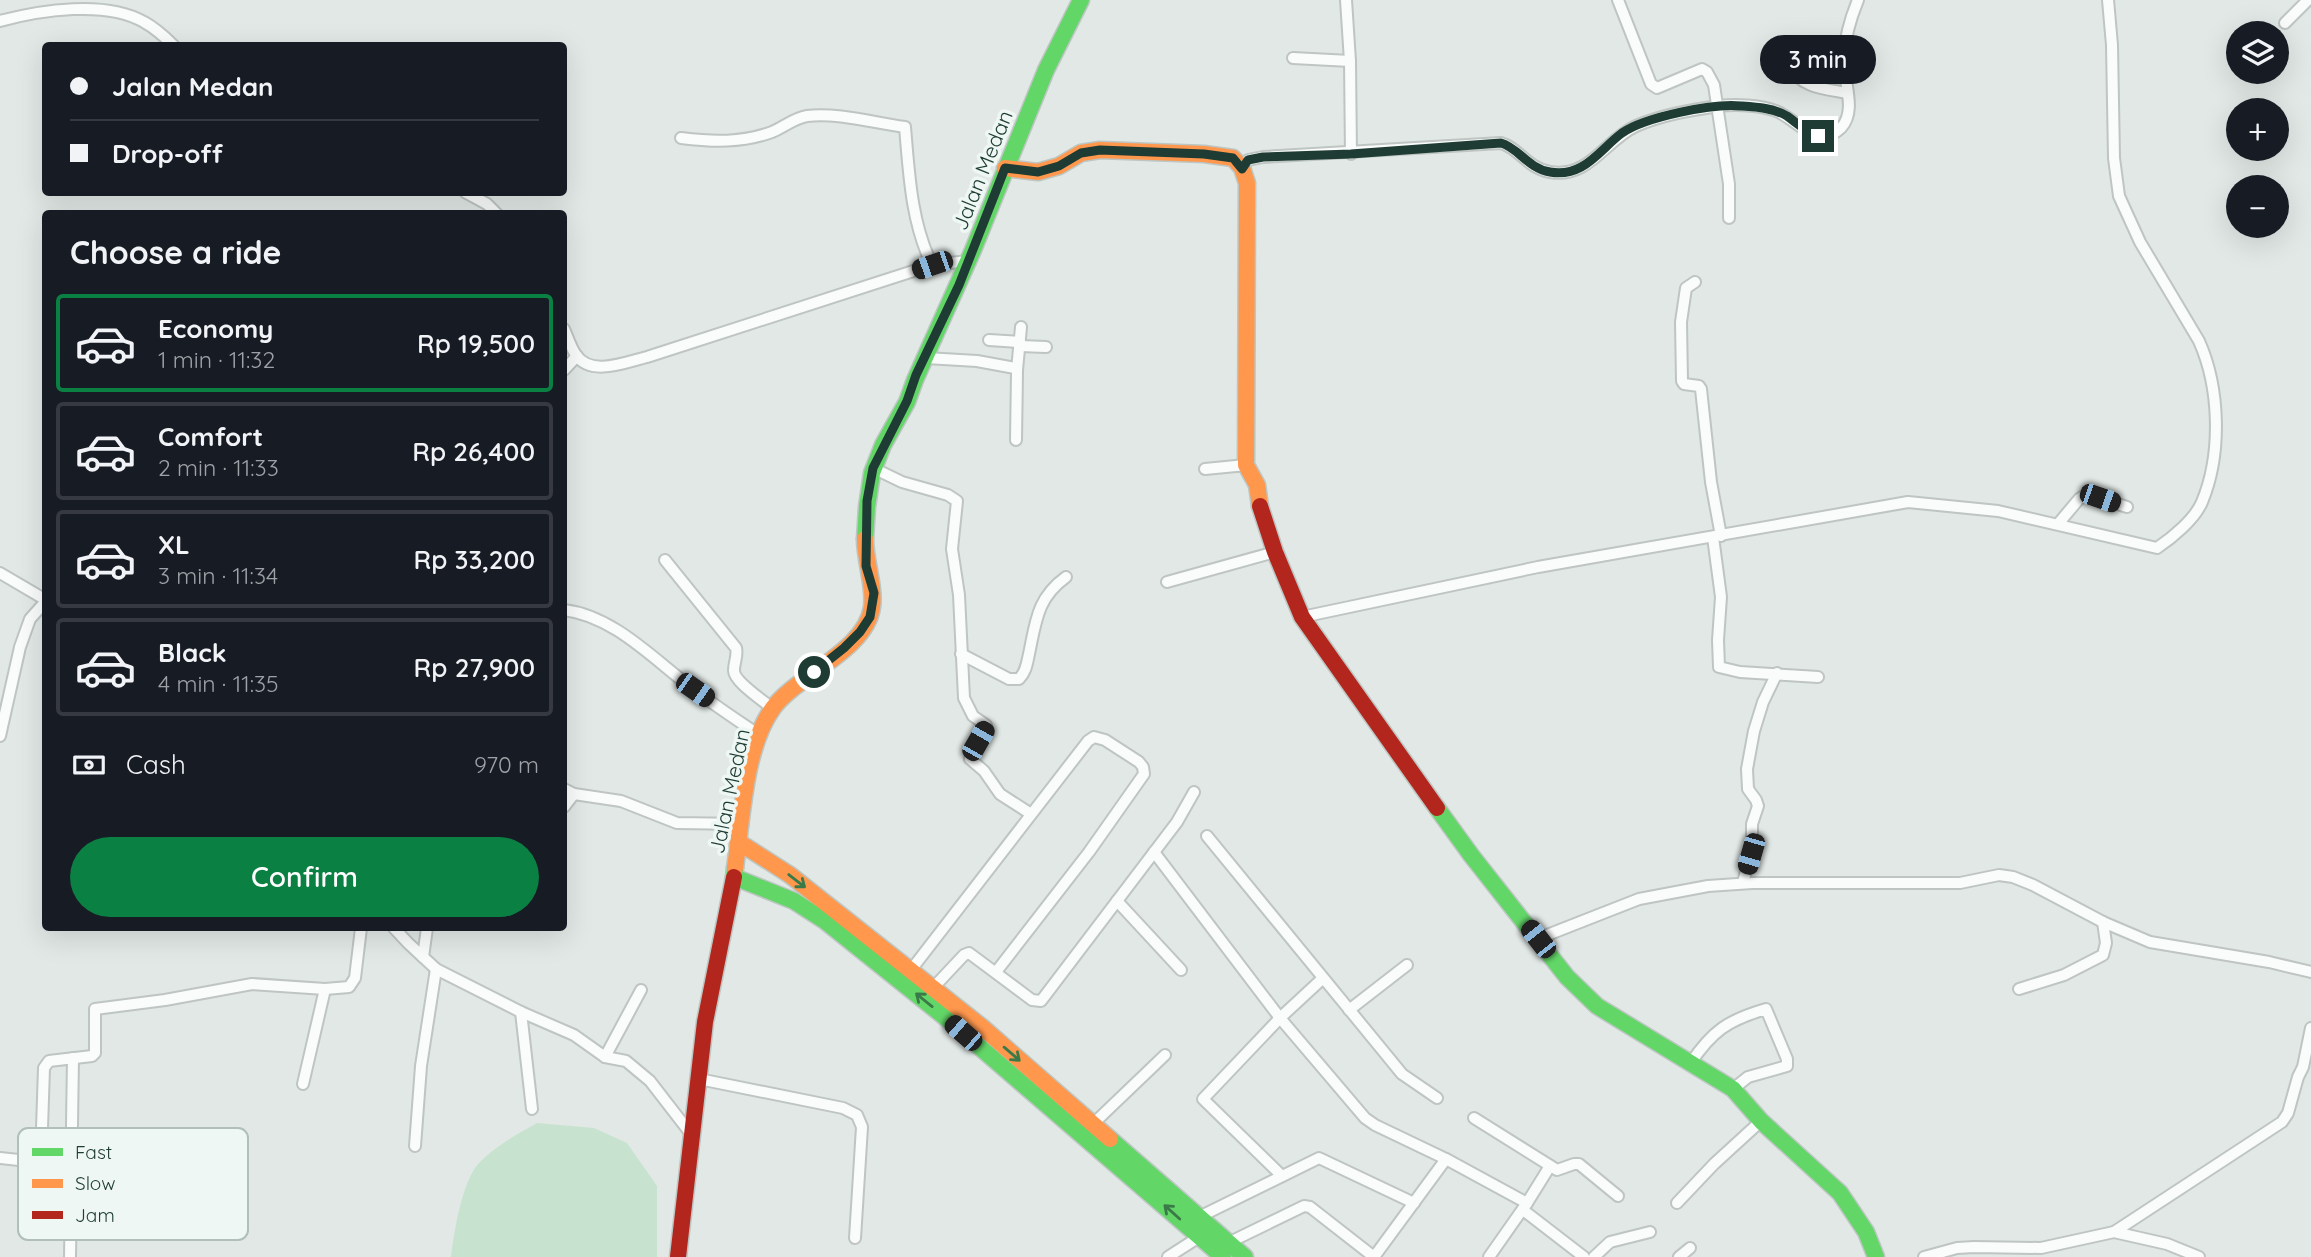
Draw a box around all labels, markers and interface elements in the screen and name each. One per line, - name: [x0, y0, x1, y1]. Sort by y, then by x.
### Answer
- map controls: [2226, 21, 2289, 238]
- button: layers: [2226, 21, 2289, 84]
- callout: 3 min: [1760, 34, 1876, 83]
- text: 3 min: [1789, 45, 1847, 74]
- text: Jalan Medan: [112, 70, 274, 103]
- button: +: [2226, 98, 2289, 161]
- street label: Jalan Medan: [946, 106, 1018, 234]
- route end: [1802, 120, 1834, 152]
- text: Drop-off: [112, 137, 223, 170]
- button: −: [2226, 175, 2289, 238]
- text: Choose a ride: [70, 232, 282, 272]
- car: [909, 248, 956, 282]
- icon: car: [74, 312, 137, 375]
- text: Economy: [158, 312, 273, 345]
- text: Rp 19,500: [417, 327, 535, 360]
- text: 1 min · 11:32: [158, 345, 275, 374]
- icon: car: [74, 420, 137, 483]
- text: Comfort: [158, 420, 263, 453]
- text: Rp 26,400: [412, 435, 535, 468]
- text: 2 min · 11:33: [158, 453, 279, 482]
- car: [2077, 481, 2124, 515]
- icon: car: [74, 528, 137, 591]
- text: XL: [158, 528, 190, 561]
- text: Rp 33,200: [413, 543, 535, 576]
- text: 3 min · 11:34: [158, 561, 278, 590]
- icon: car: [74, 636, 137, 699]
- text: Black: [158, 636, 227, 669]
- text: Rp 27,900: [414, 651, 535, 684]
- route start: [798, 656, 830, 688]
- text: 4 min · 11:35: [158, 669, 279, 698]
- car: [672, 669, 719, 711]
- car: [959, 718, 998, 764]
- street label: Jalan Medan: [703, 726, 755, 856]
- icon: cash: [70, 746, 108, 784]
- text: Cash: [126, 748, 186, 781]
- text: 970 m: [474, 750, 539, 779]
- car: [1736, 831, 1767, 877]
- button: Confirm: [70, 837, 539, 917]
- one-way arrow: [787, 873, 805, 888]
- car: [1517, 916, 1560, 962]
- one-way arrow: [916, 993, 934, 1008]
- car: [941, 1011, 986, 1055]
- one-way arrow: [1003, 1046, 1021, 1062]
- legend: [18, 1128, 248, 1240]
- text: Fast: [75, 1140, 112, 1164]
- text: Slow: [75, 1171, 116, 1195]
- text: Jam: [75, 1203, 115, 1227]
- one-way arrow: [1163, 1204, 1181, 1220]

